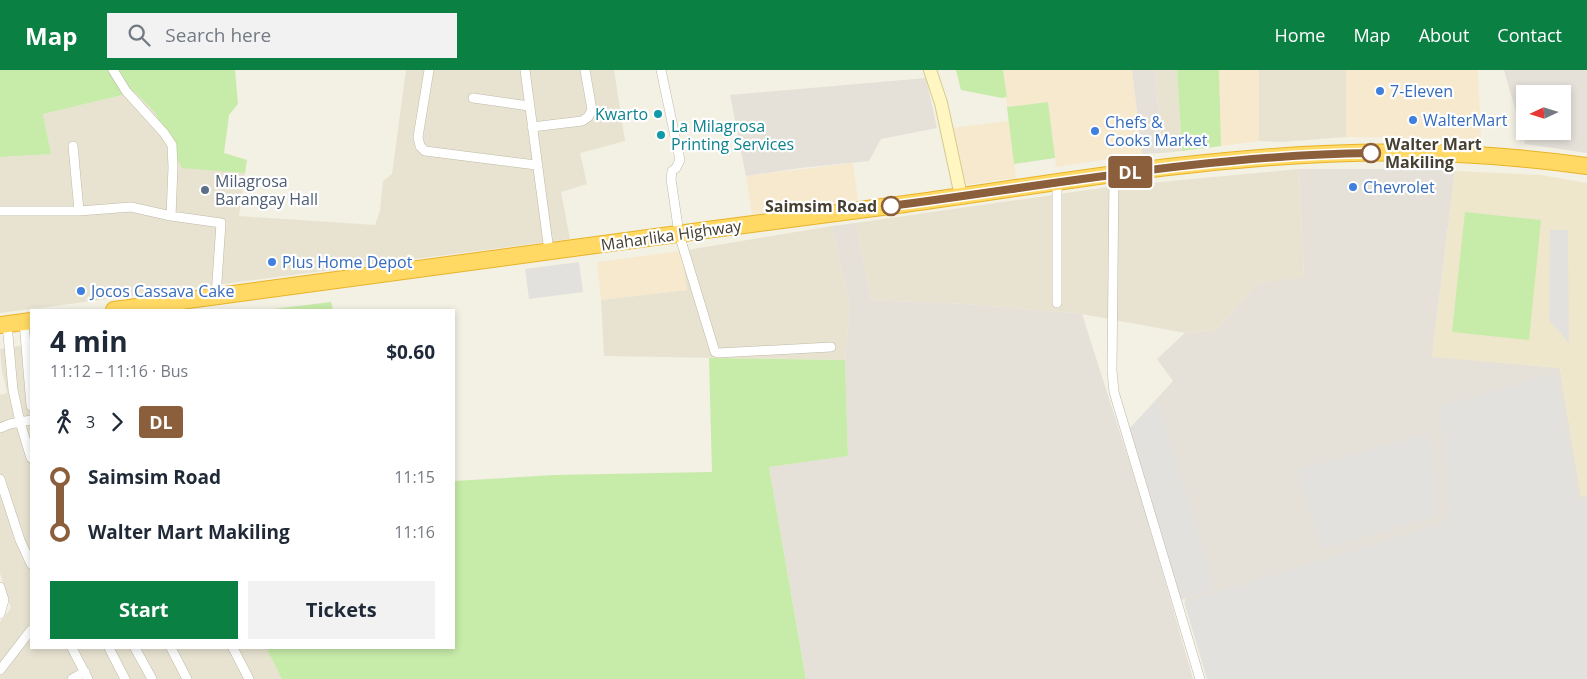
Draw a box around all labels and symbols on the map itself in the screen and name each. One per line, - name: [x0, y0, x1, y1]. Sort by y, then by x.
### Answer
- place label: 7-Eleven: [1390, 80, 1453, 102]
- marker: 7-Eleven: [1374, 85, 1386, 97]
- north arrow: [1516, 85, 1571, 140]
- place label: Kwarto: [595, 103, 648, 125]
- marker: Kwarto: [652, 108, 664, 120]
- place label: WalterMart: [1423, 109, 1508, 131]
- place label: Chefs & Cooks Market: [1105, 111, 1208, 151]
- marker: WalterMart: [1407, 114, 1419, 126]
- place label: La Milagrosa Printing Services: [671, 115, 794, 155]
- marker: Chefs & Cooks Market: [1089, 125, 1101, 137]
- marker: La Milagrosa Printing Services: [655, 129, 667, 141]
- place label: Walter Mart Makiling: [1385, 133, 1482, 173]
- marker: Walter Mart Makiling: [1361, 143, 1381, 163]
- line badge: DL: [1108, 156, 1152, 188]
- place label: Milagrosa Barangay Hall: [215, 170, 318, 210]
- place label: Chevrolet: [1363, 176, 1435, 198]
- marker: Chevrolet: [1347, 181, 1359, 193]
- marker: Milagrosa Barangay Hall: [199, 184, 211, 196]
- place label: Saimsim Road: [765, 195, 877, 217]
- marker: Saimsim Road: [881, 196, 901, 216]
- street label: Maharlika Highway: [599, 214, 744, 256]
- place label: Plus Home Depot: [282, 251, 413, 273]
- marker: Plus Home Depot: [266, 256, 278, 268]
- place label: Jocos Cassava Cake: [89, 280, 235, 302]
- marker: Jocos Cassava Cake: [75, 285, 87, 297]

